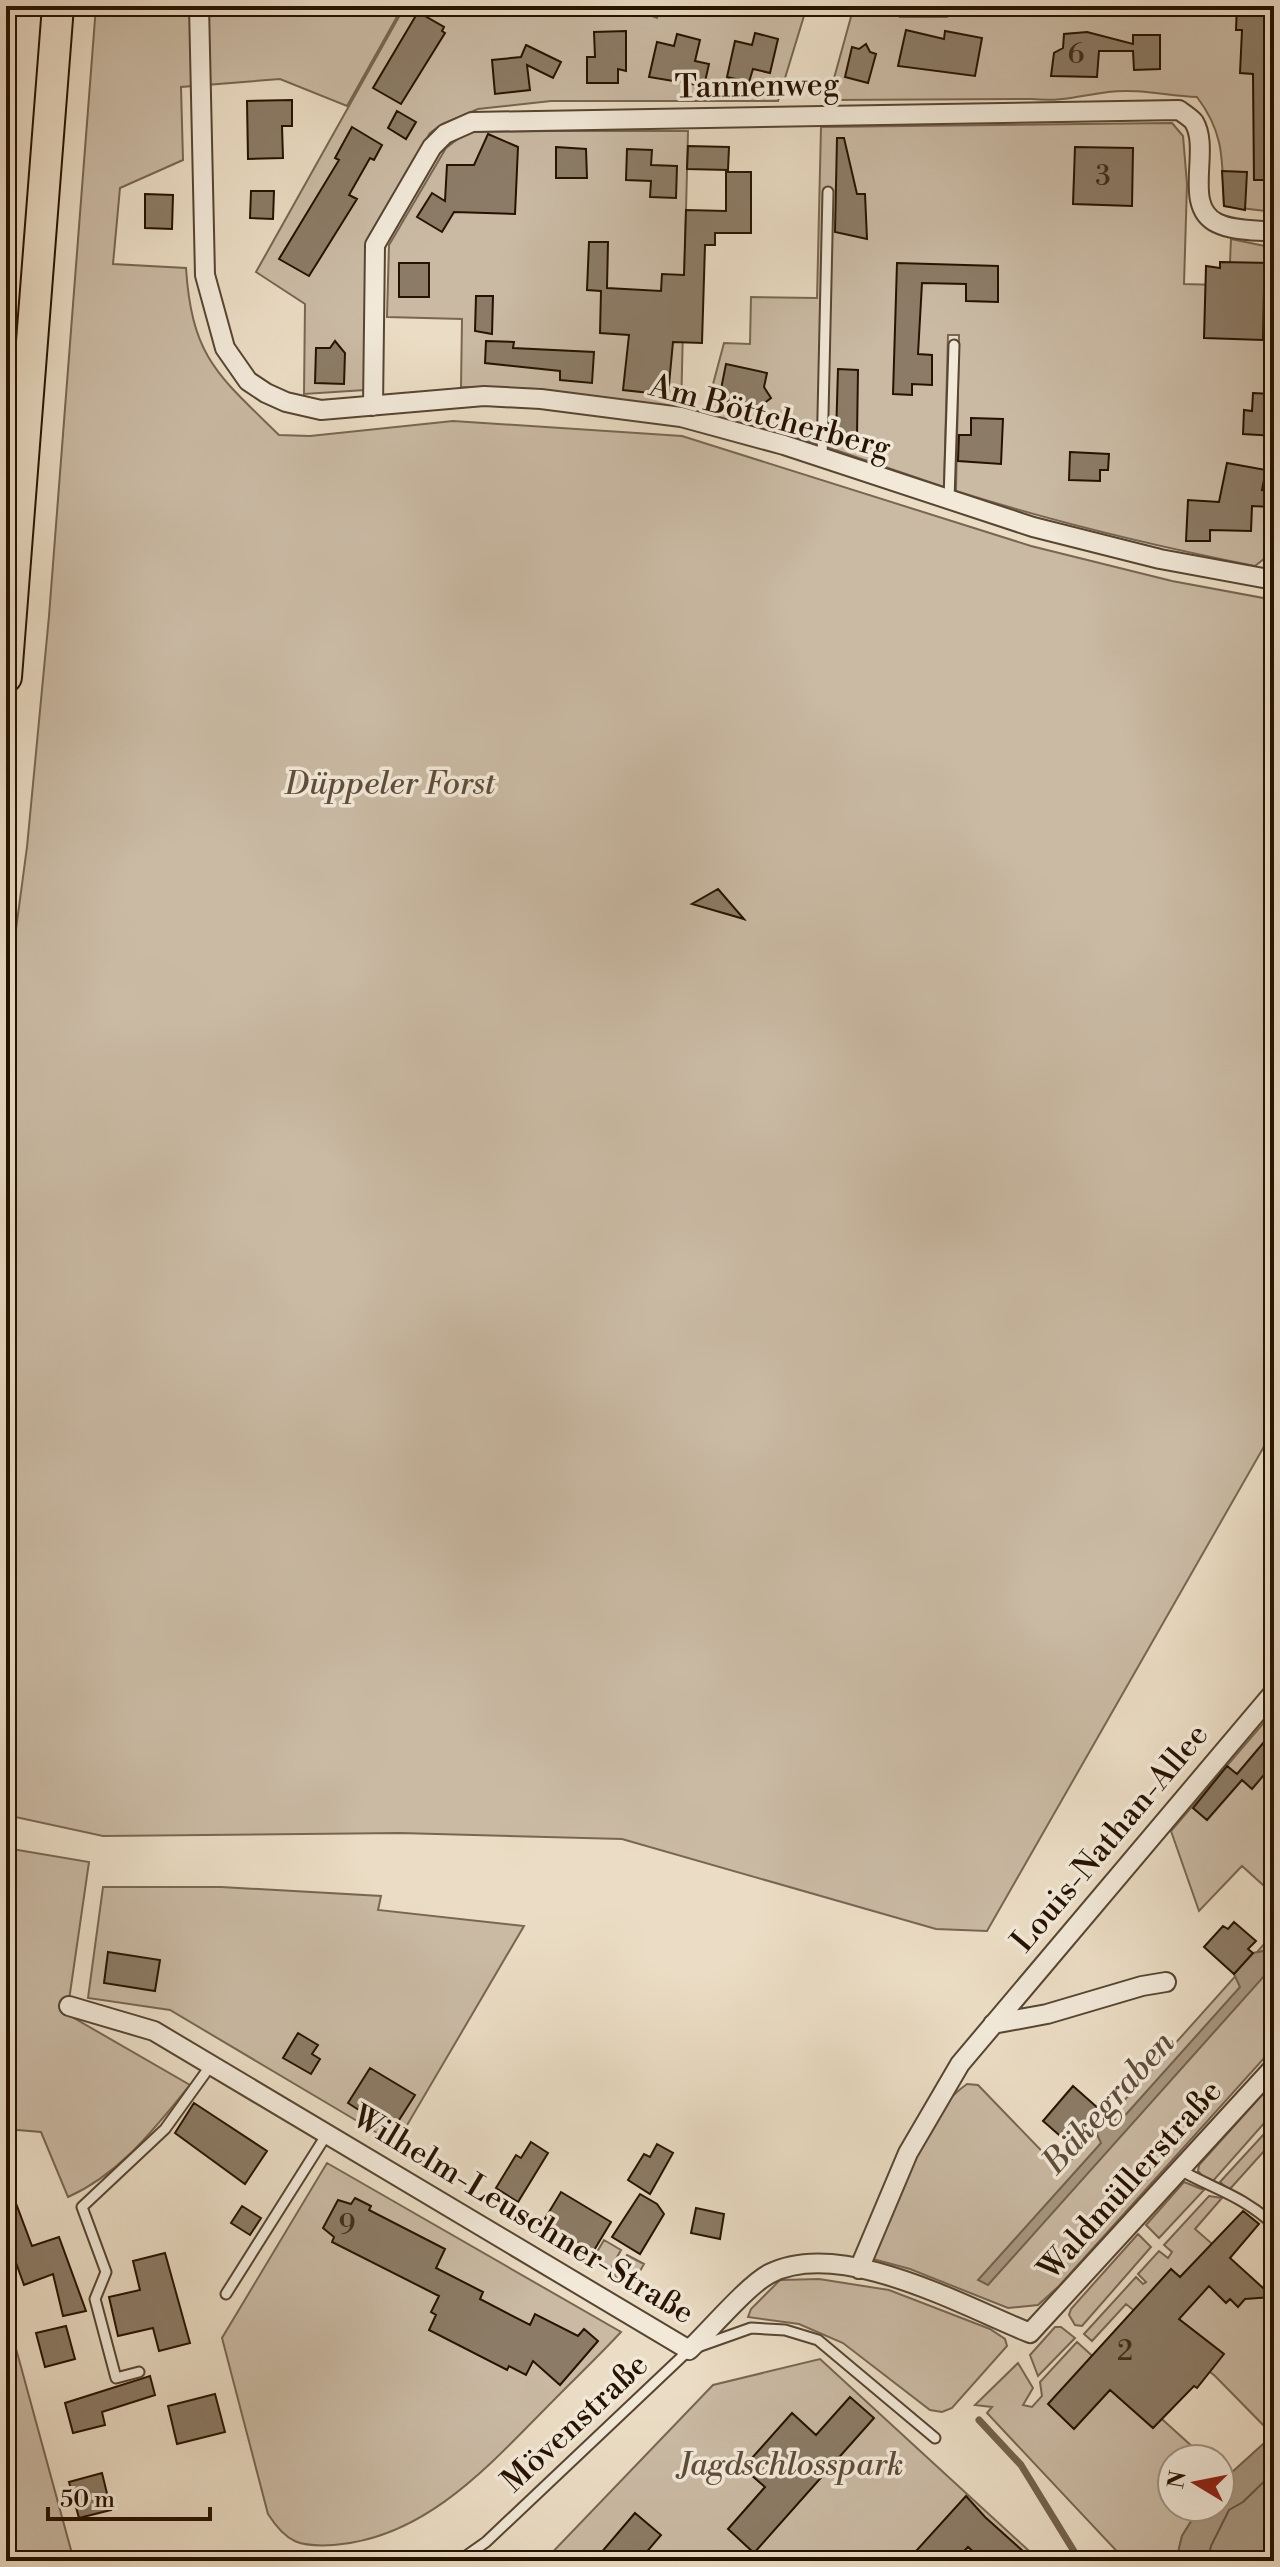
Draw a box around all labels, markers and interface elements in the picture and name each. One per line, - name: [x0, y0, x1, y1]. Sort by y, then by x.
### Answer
- house number: 6: [1068, 37, 1085, 72]
- street label: Tannenweg: [674, 65, 840, 107]
- house number: 3: [1095, 159, 1111, 194]
- street label: Am Böttcherberg: [644, 365, 896, 469]
- park label: Düppeler Forst: [284, 764, 496, 804]
- street label: Louis-Nathan-Allee: [1003, 1716, 1217, 1960]
- water label: Bäkegraben: [1033, 2022, 1185, 2184]
- street label: Waldmüllerstraße: [1029, 2072, 1230, 2289]
- street label: Wilhelm-Leuschner-Straße: [344, 2096, 701, 2333]
- house number: 9: [339, 2208, 355, 2243]
- house number: 2: [1117, 2334, 1133, 2369]
- street label: Mövenstraße: [493, 2345, 657, 2501]
- north arrow: [1156, 2443, 1236, 2523]
- park label: Jagdschlosspark: [676, 2445, 903, 2485]
- text: N: [1163, 2468, 1193, 2491]
- scale bar: [48, 2471, 210, 2521]
- text: 50 m: [60, 2485, 115, 2515]

